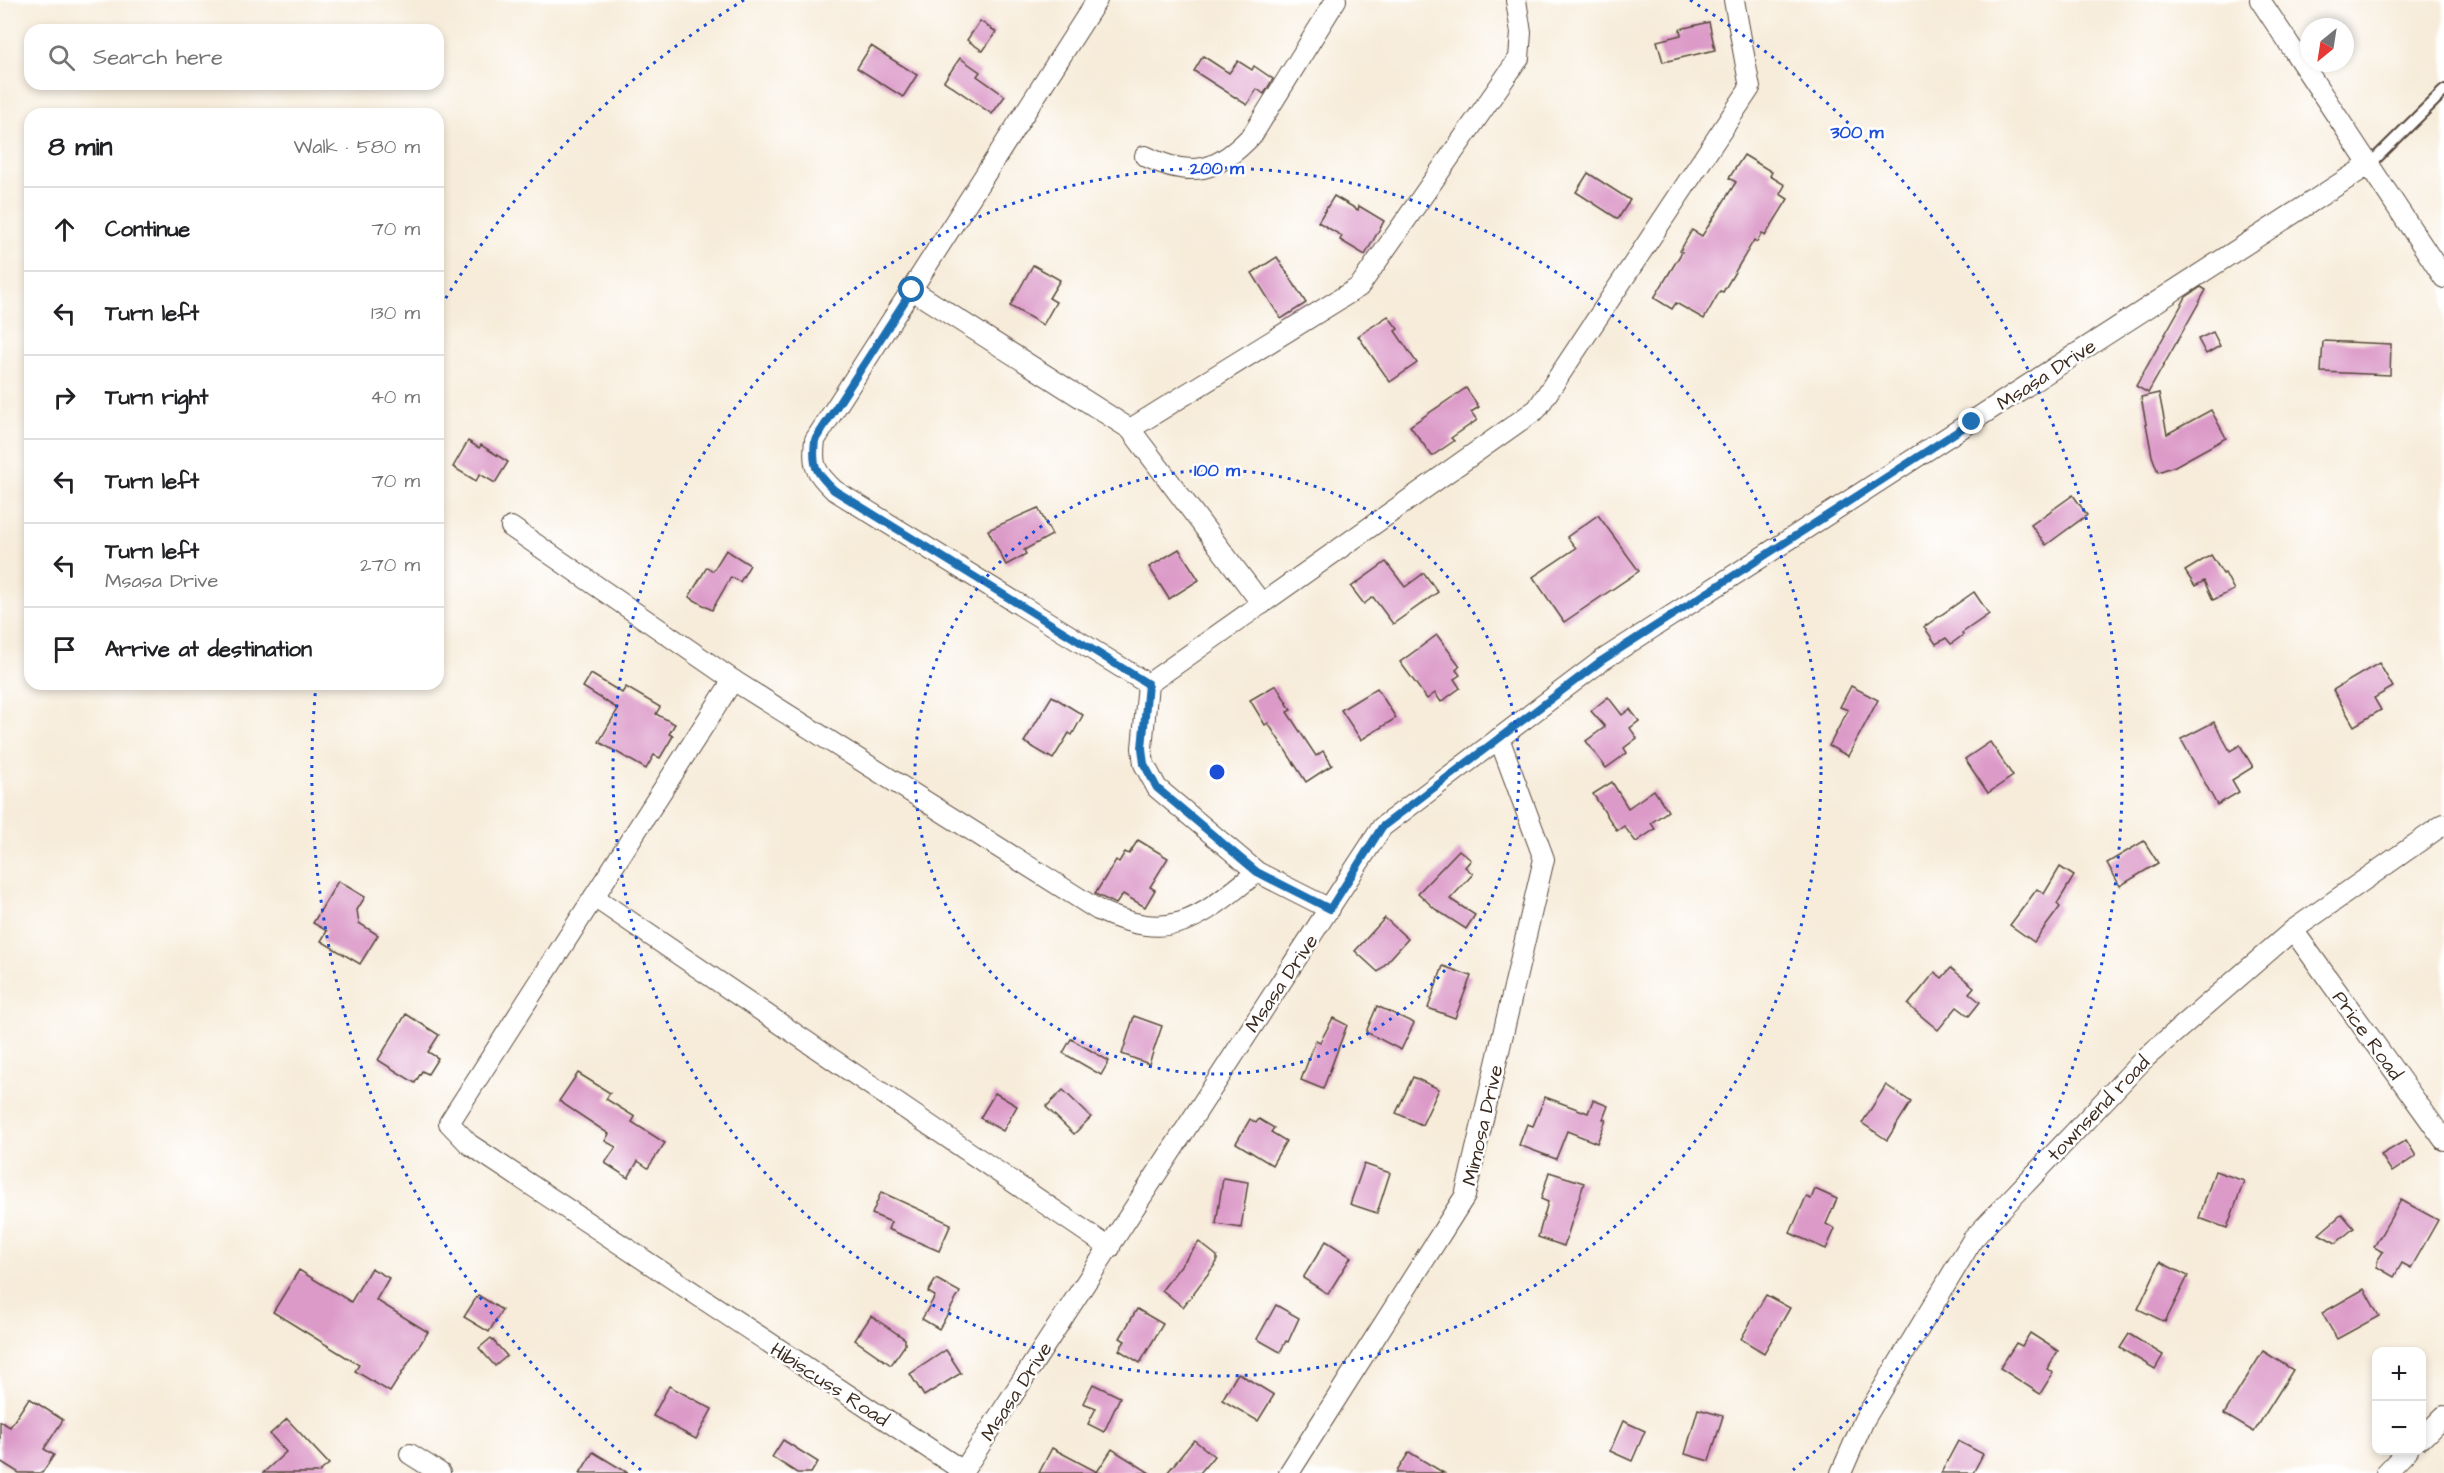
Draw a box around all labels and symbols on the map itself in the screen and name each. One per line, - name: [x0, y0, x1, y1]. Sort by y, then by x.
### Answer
- north arrow: [2300, 18, 2354, 72]
- text: 300 m: [1829, 120, 1885, 145]
- text: 200 m: [1189, 156, 1245, 181]
- route start: [898, 276, 924, 302]
- street label: Msasa Drive: [1991, 332, 2102, 417]
- route end: [1958, 408, 1984, 434]
- text: 100 m: [1194, 458, 1241, 483]
- centre of rings: [1207, 762, 1227, 782]
- street label: Msasa Drive: [1239, 929, 1325, 1038]
- street label: Price Road: [2325, 985, 2409, 1086]
- street label: townsend road: [2041, 1050, 2156, 1168]
- street label: Mimosa Drive: [1456, 1062, 1510, 1188]
- street label: Hibiscuss Road: [765, 1336, 894, 1434]
- street label: Msasa Drive: [974, 1336, 1060, 1447]

